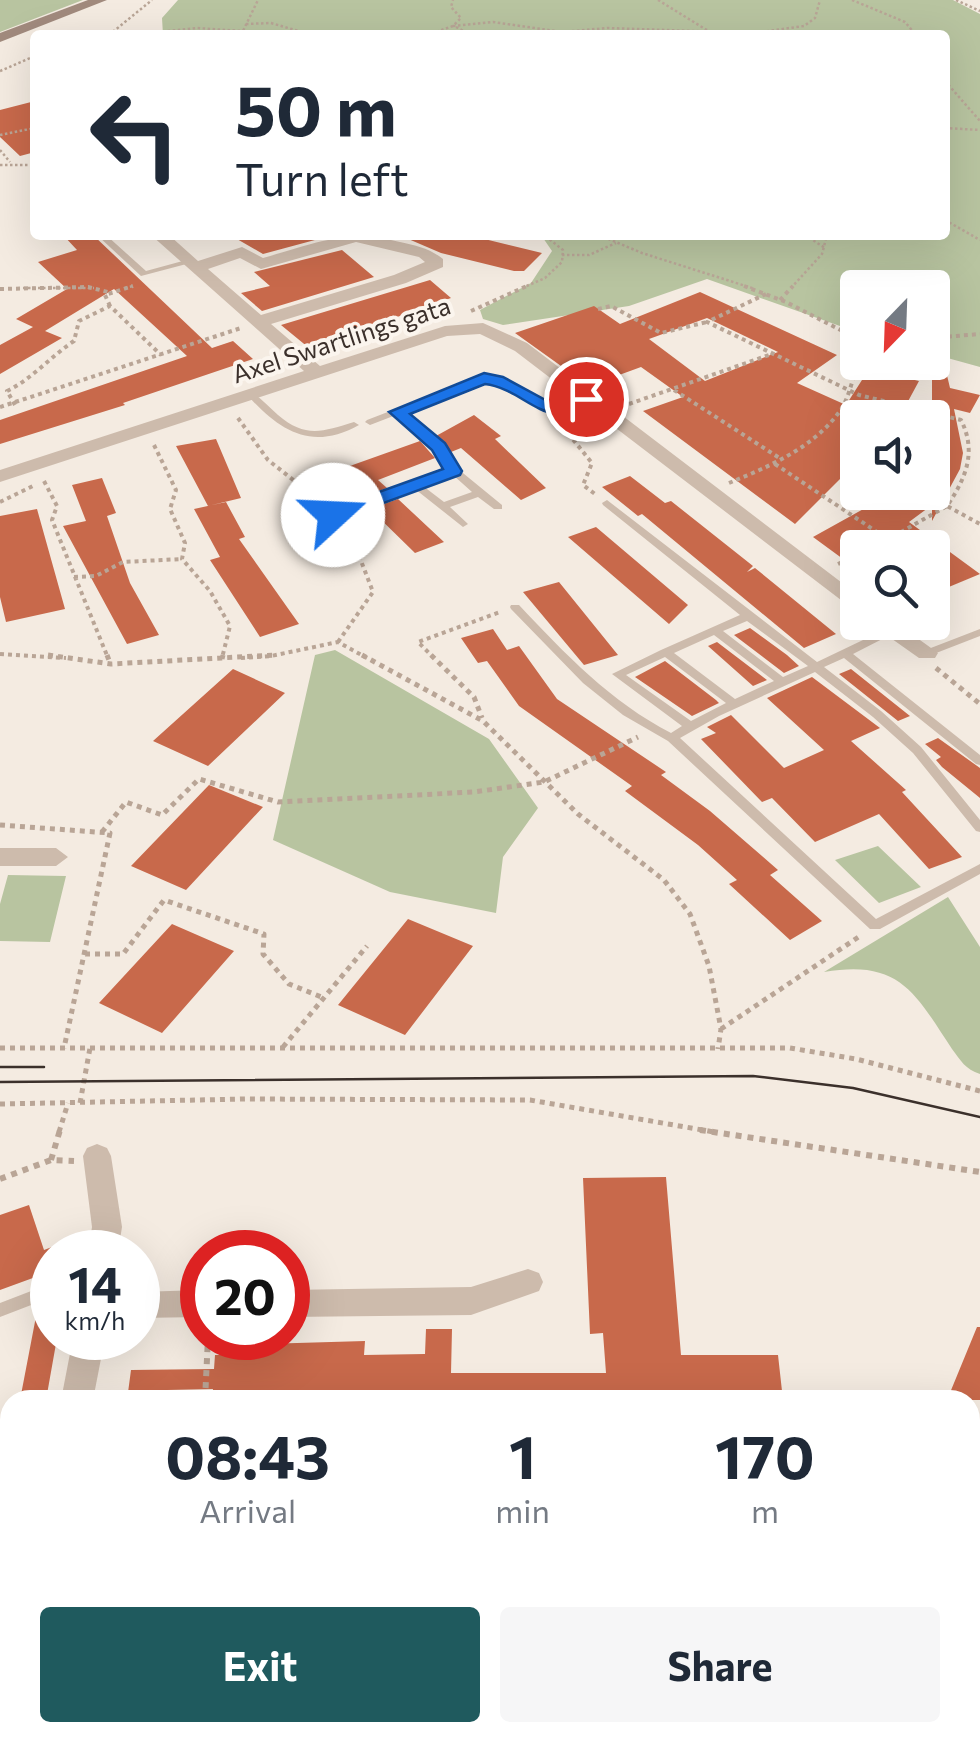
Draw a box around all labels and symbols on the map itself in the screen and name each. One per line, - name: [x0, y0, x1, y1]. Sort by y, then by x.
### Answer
- north arrow: [840, 270, 950, 380]
- street label: Axel Swartlings gata: [228, 289, 454, 389]
- pin: [544, 357, 629, 442]
- position arrow: [281, 463, 385, 567]
- speed limit sign: 20: [180, 1230, 310, 1360]

